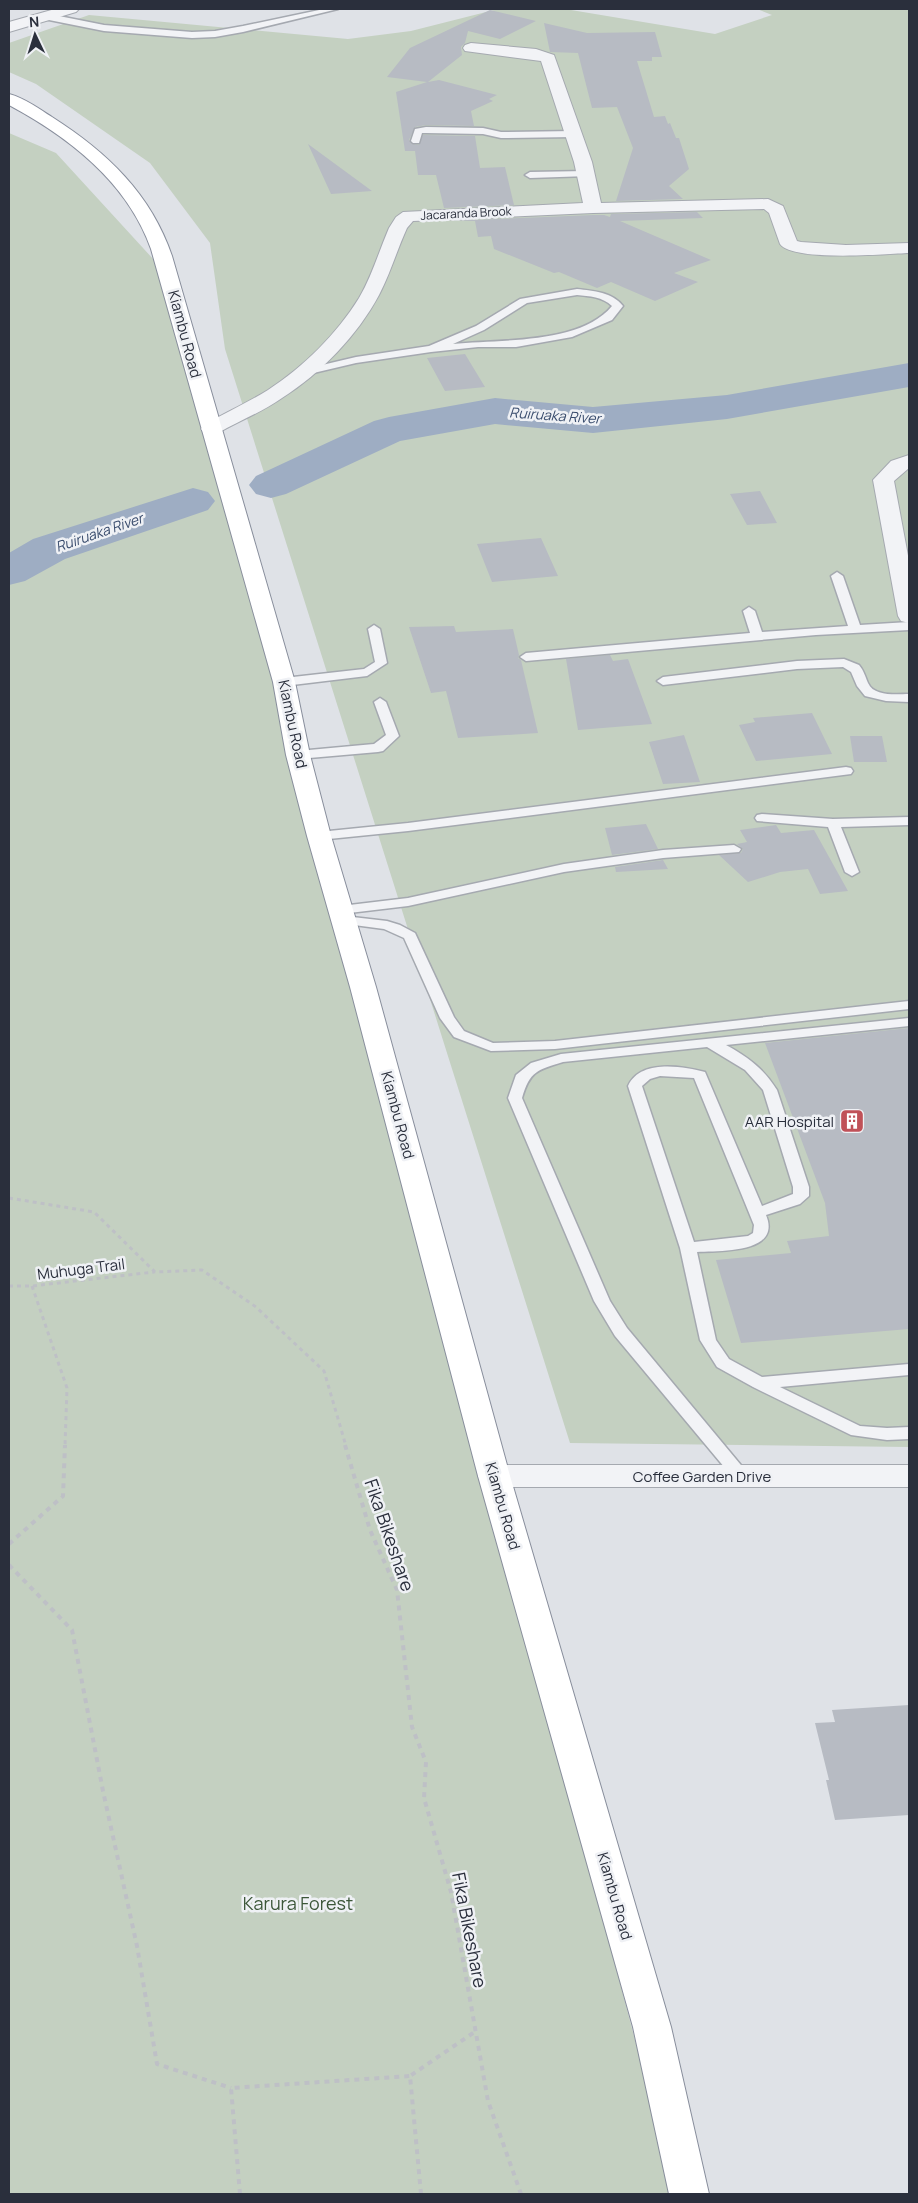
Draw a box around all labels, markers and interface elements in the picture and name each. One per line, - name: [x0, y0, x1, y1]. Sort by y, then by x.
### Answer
- north arrow: [10, 10, 60, 60]
- text: N: [28, 12, 40, 31]
- street label: Jacaranda Brook: [420, 202, 513, 224]
- street label: Kiambu Road: [163, 288, 207, 380]
- water label: Ruiruaka River: [509, 402, 603, 428]
- water label: Ruiruaka River: [53, 508, 147, 556]
- street label: Kiambu Road: [273, 678, 313, 770]
- street label: Kiambu Road: [376, 1069, 420, 1161]
- building icon: AAR Hospital: [839, 1108, 865, 1134]
- place label: AAR Hospital: [745, 1111, 834, 1132]
- street label: Muhuga Trail: [36, 1253, 126, 1285]
- street label: Kiambu Road: [481, 1460, 525, 1552]
- street label: Coffee Garden Drive: [633, 1466, 771, 1487]
- street label: Fika Bikeshare: [360, 1476, 420, 1594]
- street label: Kiambu Road: [593, 1850, 637, 1942]
- street label: Fika Bikeshare: [447, 1870, 493, 1990]
- park label: Karura Forest: [243, 1891, 353, 1915]

